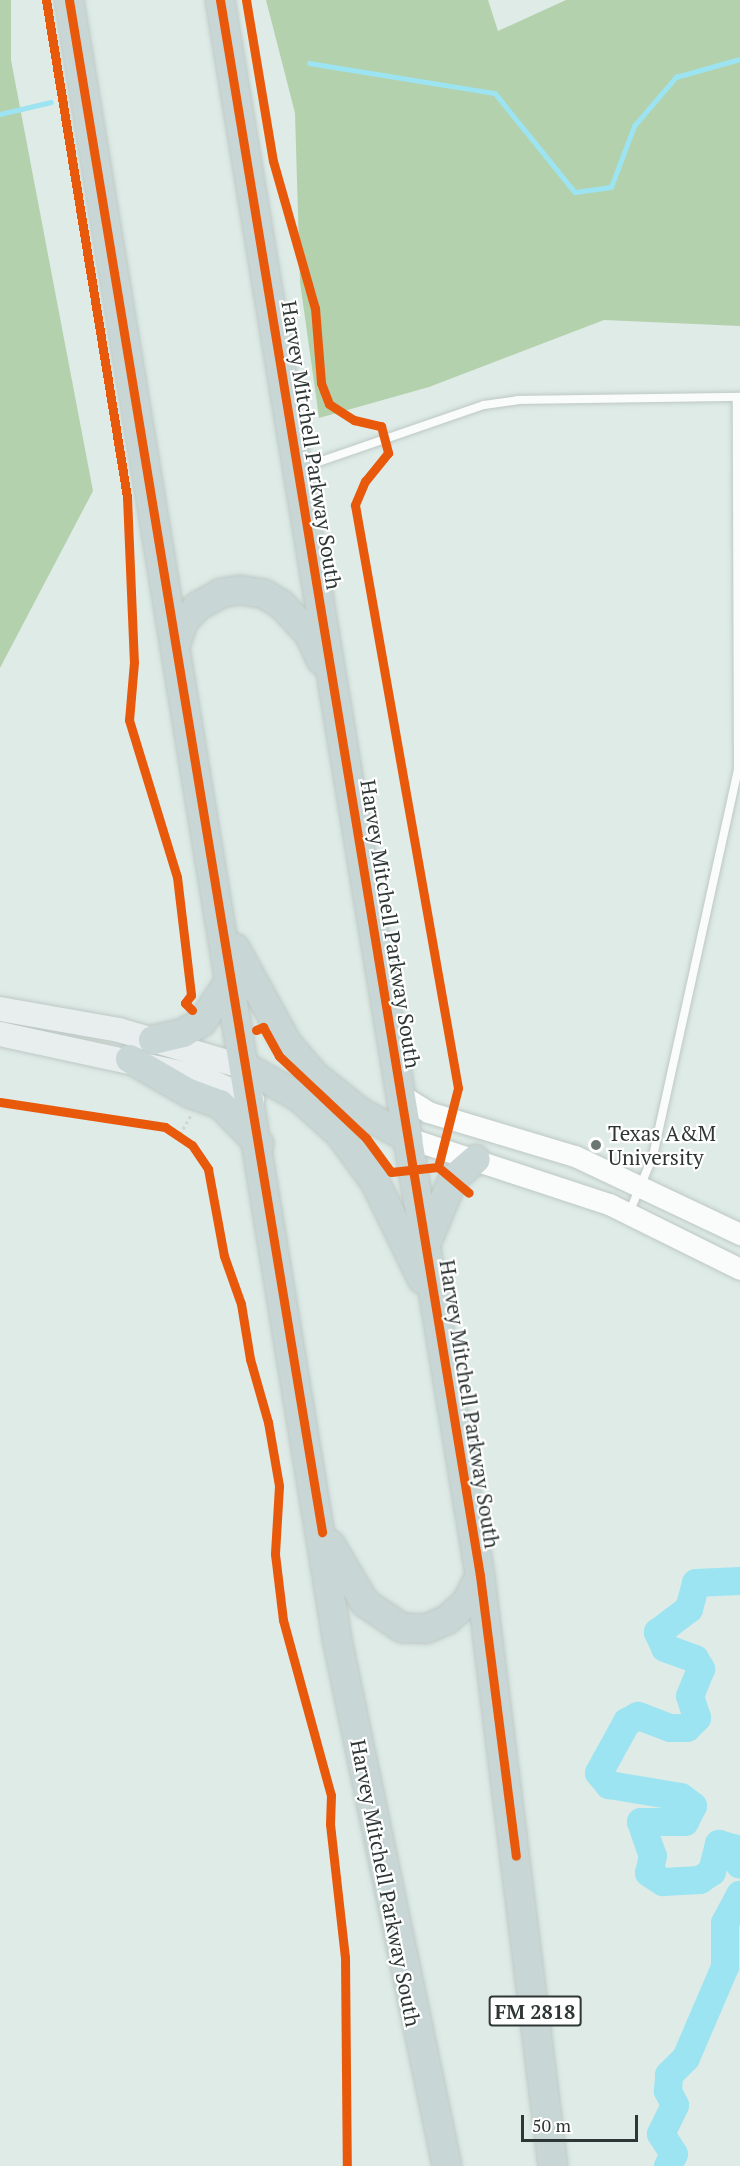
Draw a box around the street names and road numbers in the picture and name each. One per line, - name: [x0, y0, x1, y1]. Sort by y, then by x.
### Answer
- street label: Harvey Mitchell Parkway South: [277, 299, 347, 591]
- street label: Harvey Mitchell Parkway South: [356, 778, 426, 1070]
- street label: Harvey Mitchell Parkway South: [435, 1258, 505, 1550]
- street label: Harvey Mitchell Parkway South: [346, 1737, 426, 2029]
- road number: FM 2818: [488, 1994, 582, 2028]

